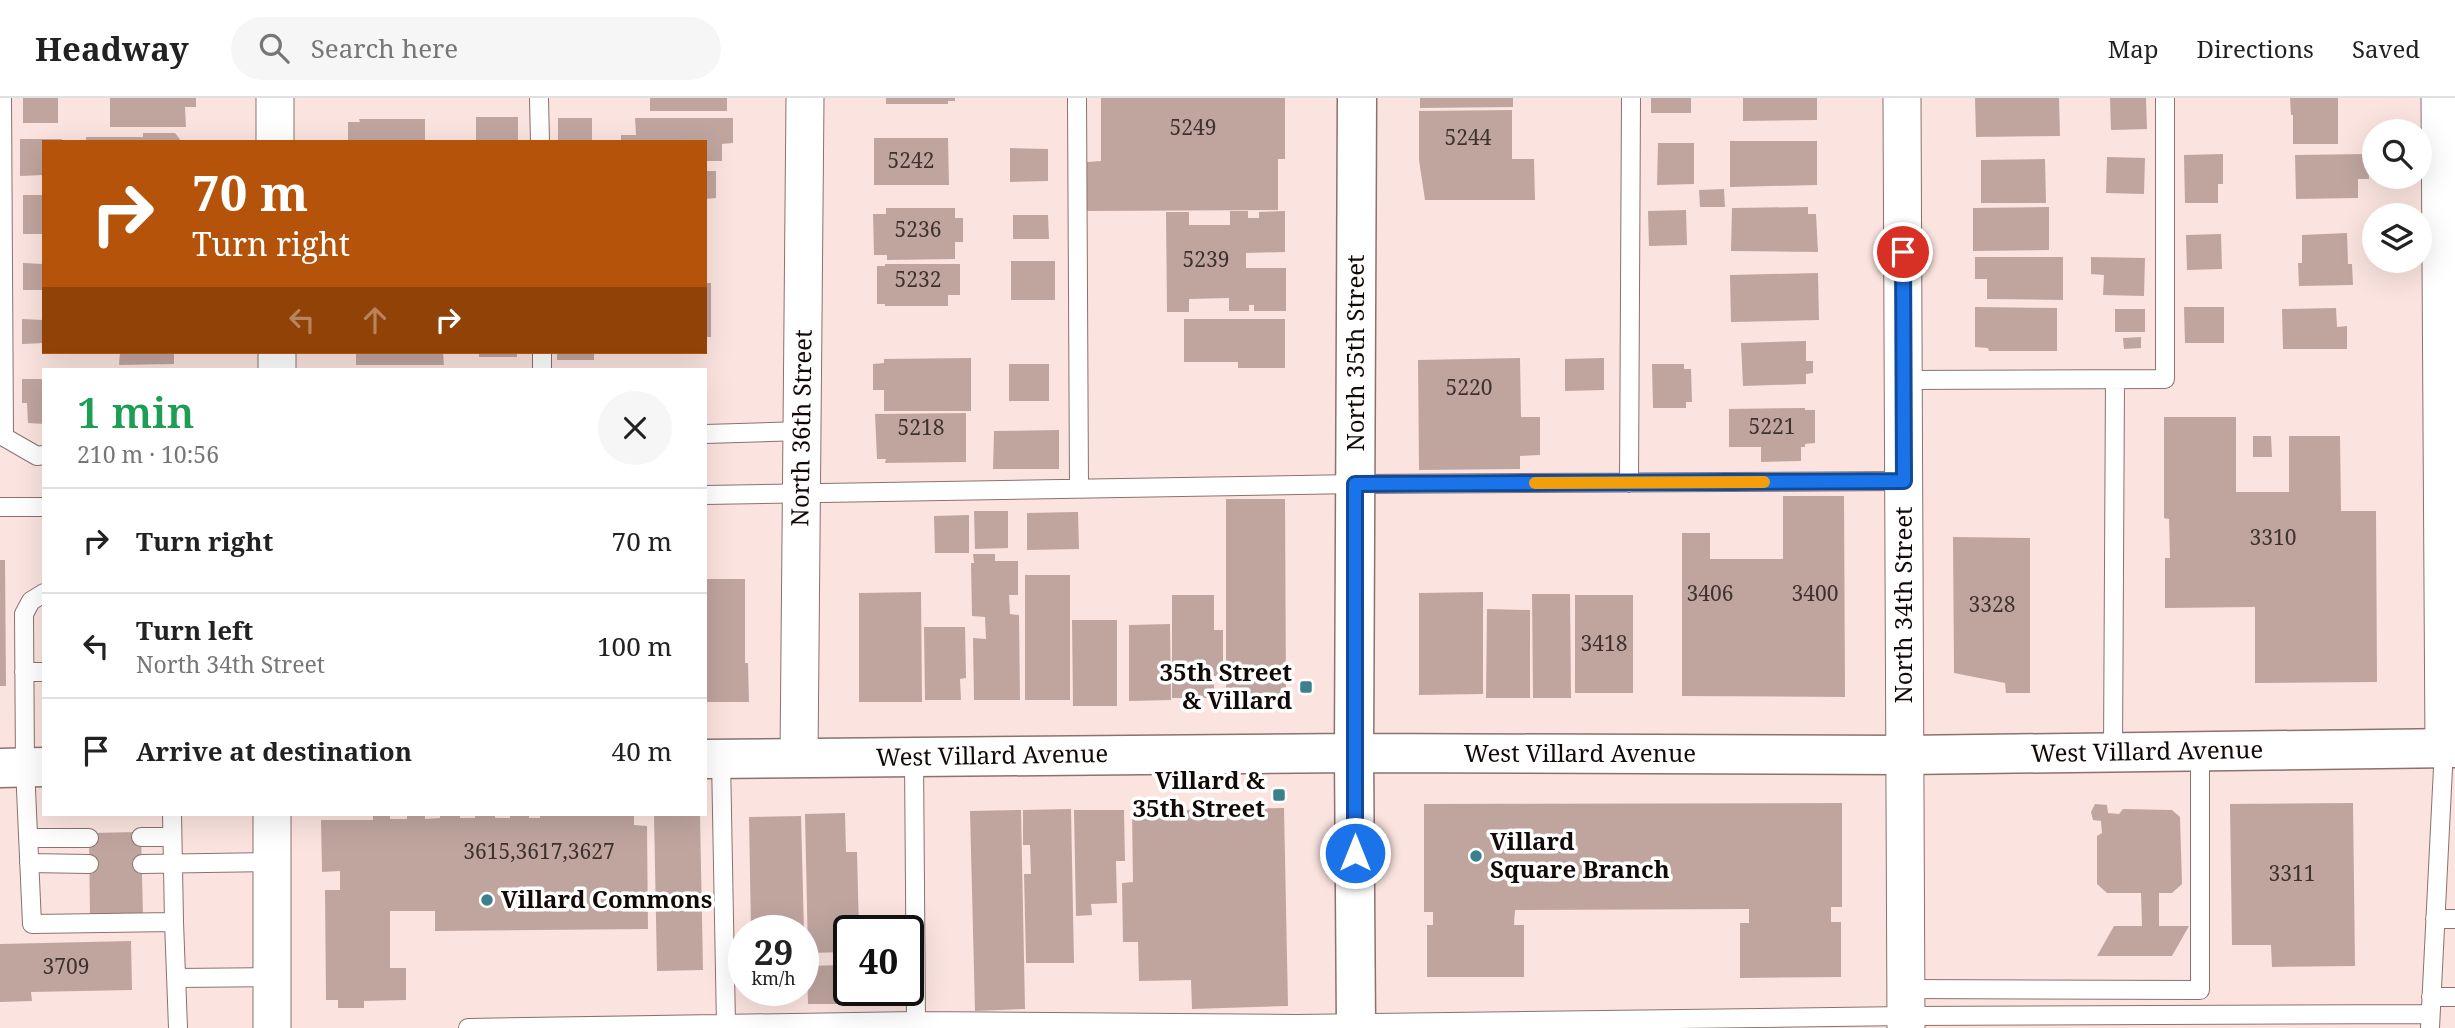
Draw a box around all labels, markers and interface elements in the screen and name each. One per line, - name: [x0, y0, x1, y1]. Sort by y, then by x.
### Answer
- search box: [231, 17, 721, 80]
- text: Headway: [35, 26, 189, 71]
- icon: search: [255, 29, 293, 67]
- text: Search here: [311, 30, 458, 66]
- text: Map: [2108, 32, 2159, 65]
- text: Directions: [2197, 32, 2314, 65]
- text: Saved: [2352, 32, 2420, 65]
- house number: 5249: [1170, 113, 1216, 141]
- map controls: [2362, 119, 2432, 273]
- button: search: [2362, 119, 2432, 189]
- house number: 5244: [1445, 123, 1492, 151]
- house number: 5242: [888, 146, 934, 174]
- text: 70 m: [192, 159, 308, 225]
- icon: right: [77, 168, 168, 259]
- button: layers: [2362, 203, 2432, 273]
- house number: 5236: [895, 215, 941, 243]
- text: Turn right: [192, 222, 350, 265]
- pin: [1873, 222, 1933, 282]
- icon: arrive: [1884, 233, 1922, 271]
- house number: 5239: [1183, 245, 1229, 273]
- street label: North 35th Street: [1338, 254, 1371, 452]
- house number: 5232: [895, 265, 941, 293]
- icon: left: [283, 301, 321, 339]
- icon: ahead: [356, 301, 394, 339]
- icon: right: [429, 301, 467, 339]
- street label: North 36th Street: [782, 329, 819, 527]
- house number: 5220: [1446, 373, 1492, 401]
- text: 1 min: [77, 383, 194, 440]
- button: close: [598, 391, 672, 465]
- house number: 5221: [1749, 412, 1795, 440]
- house number: 5218: [898, 413, 944, 441]
- text: 210 m · 10:56: [77, 438, 219, 470]
- street label: North 34th Street: [1886, 506, 1919, 704]
- icon: right: [77, 522, 115, 560]
- text: Turn right: [136, 523, 273, 559]
- text: 70 m: [612, 523, 672, 559]
- house number: 3310: [2250, 523, 2296, 551]
- house number: 3406: [1687, 579, 1733, 607]
- house number: 3400: [1792, 579, 1838, 607]
- house number: 3328: [1969, 590, 2015, 618]
- text: Turn left: [136, 612, 253, 648]
- icon: left: [77, 627, 115, 665]
- text: 100 m: [597, 628, 672, 664]
- house number: 3418: [1581, 629, 1627, 657]
- text: North 34th Street: [136, 648, 325, 680]
- place label: 35th Street & Villard: [1160, 655, 1292, 716]
- marker: 35th Street & Villard: [1298, 679, 1314, 695]
- icon: arrive: [77, 732, 115, 770]
- street label: West Villard Avenue: [2031, 732, 2263, 769]
- text: Arrive at destination: [136, 733, 412, 769]
- text: 40 m: [612, 733, 672, 769]
- street label: West Villard Avenue: [876, 736, 1108, 773]
- street label: West Villard Avenue: [1464, 736, 1696, 769]
- place label: Villard & 35th Street: [1133, 763, 1265, 824]
- marker: Villard & 35th Street: [1271, 787, 1287, 803]
- position arrow: [1318, 816, 1392, 890]
- place label: Villard Square Branch: [1490, 824, 1670, 885]
- house number: 3615,3617,3627: [463, 837, 615, 865]
- marker: Villard Square Branch: [1468, 848, 1484, 864]
- house number: 3311: [2269, 859, 2315, 887]
- place label: Villard Commons: [501, 882, 712, 915]
- marker: Villard Commons: [479, 892, 495, 908]
- speed limit sign: 40: [833, 915, 924, 1006]
- text: 29: [754, 928, 793, 975]
- house number: 3709: [43, 952, 89, 980]
- text: km/h: [751, 966, 796, 990]

